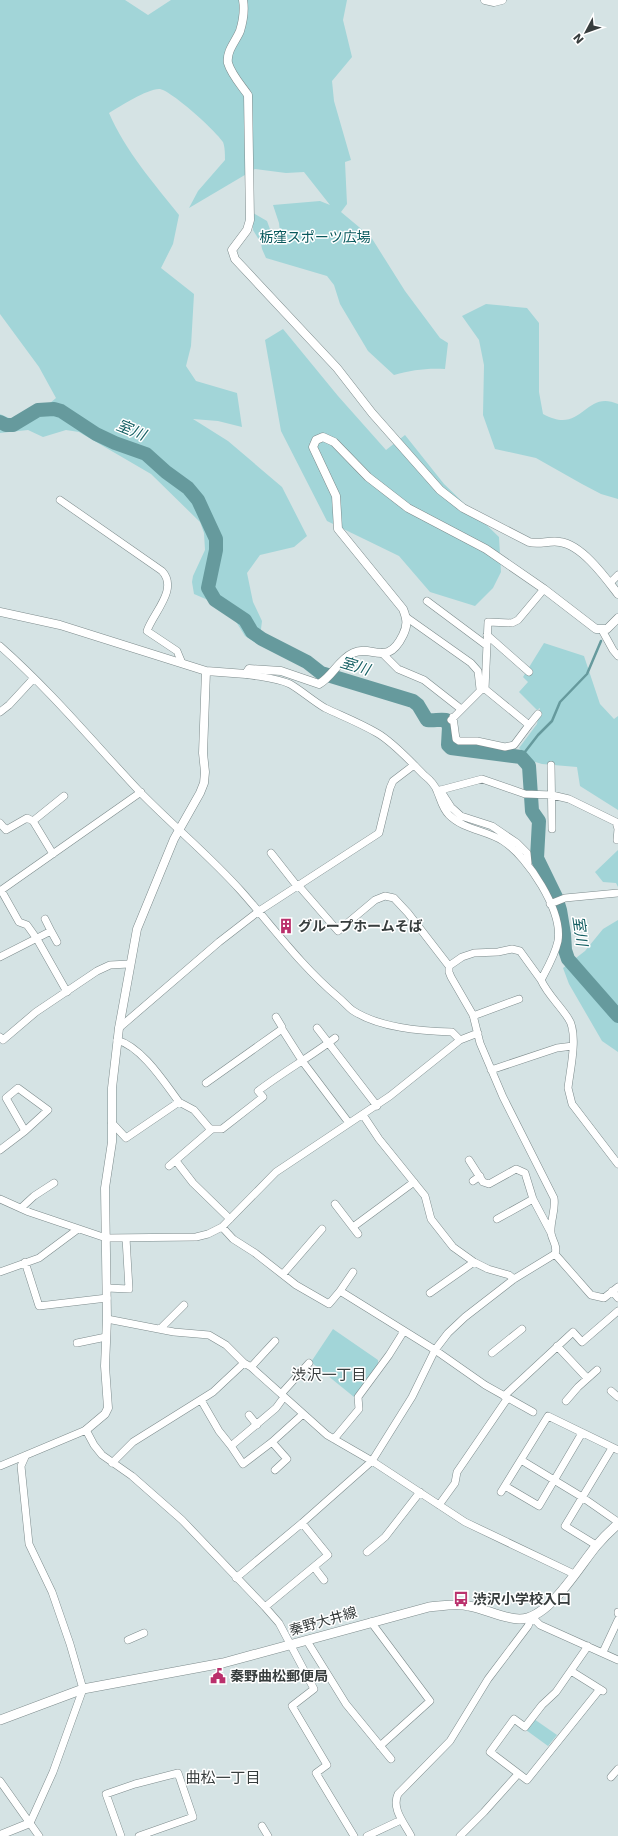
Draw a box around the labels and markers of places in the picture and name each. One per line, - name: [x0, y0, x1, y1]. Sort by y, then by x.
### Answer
- building icon: グループホームそば: [277, 917, 295, 935]
- place label: グループホームそば: [298, 918, 423, 934]
- bus stop icon: 渋沢小学校入口: [452, 1590, 470, 1608]
- place label: 渋沢小学校入口: [473, 1591, 571, 1607]
- public building icon: 秦野曲松郵便局: [209, 1667, 227, 1685]
- place label: 秦野曲松郵便局: [230, 1668, 328, 1684]

